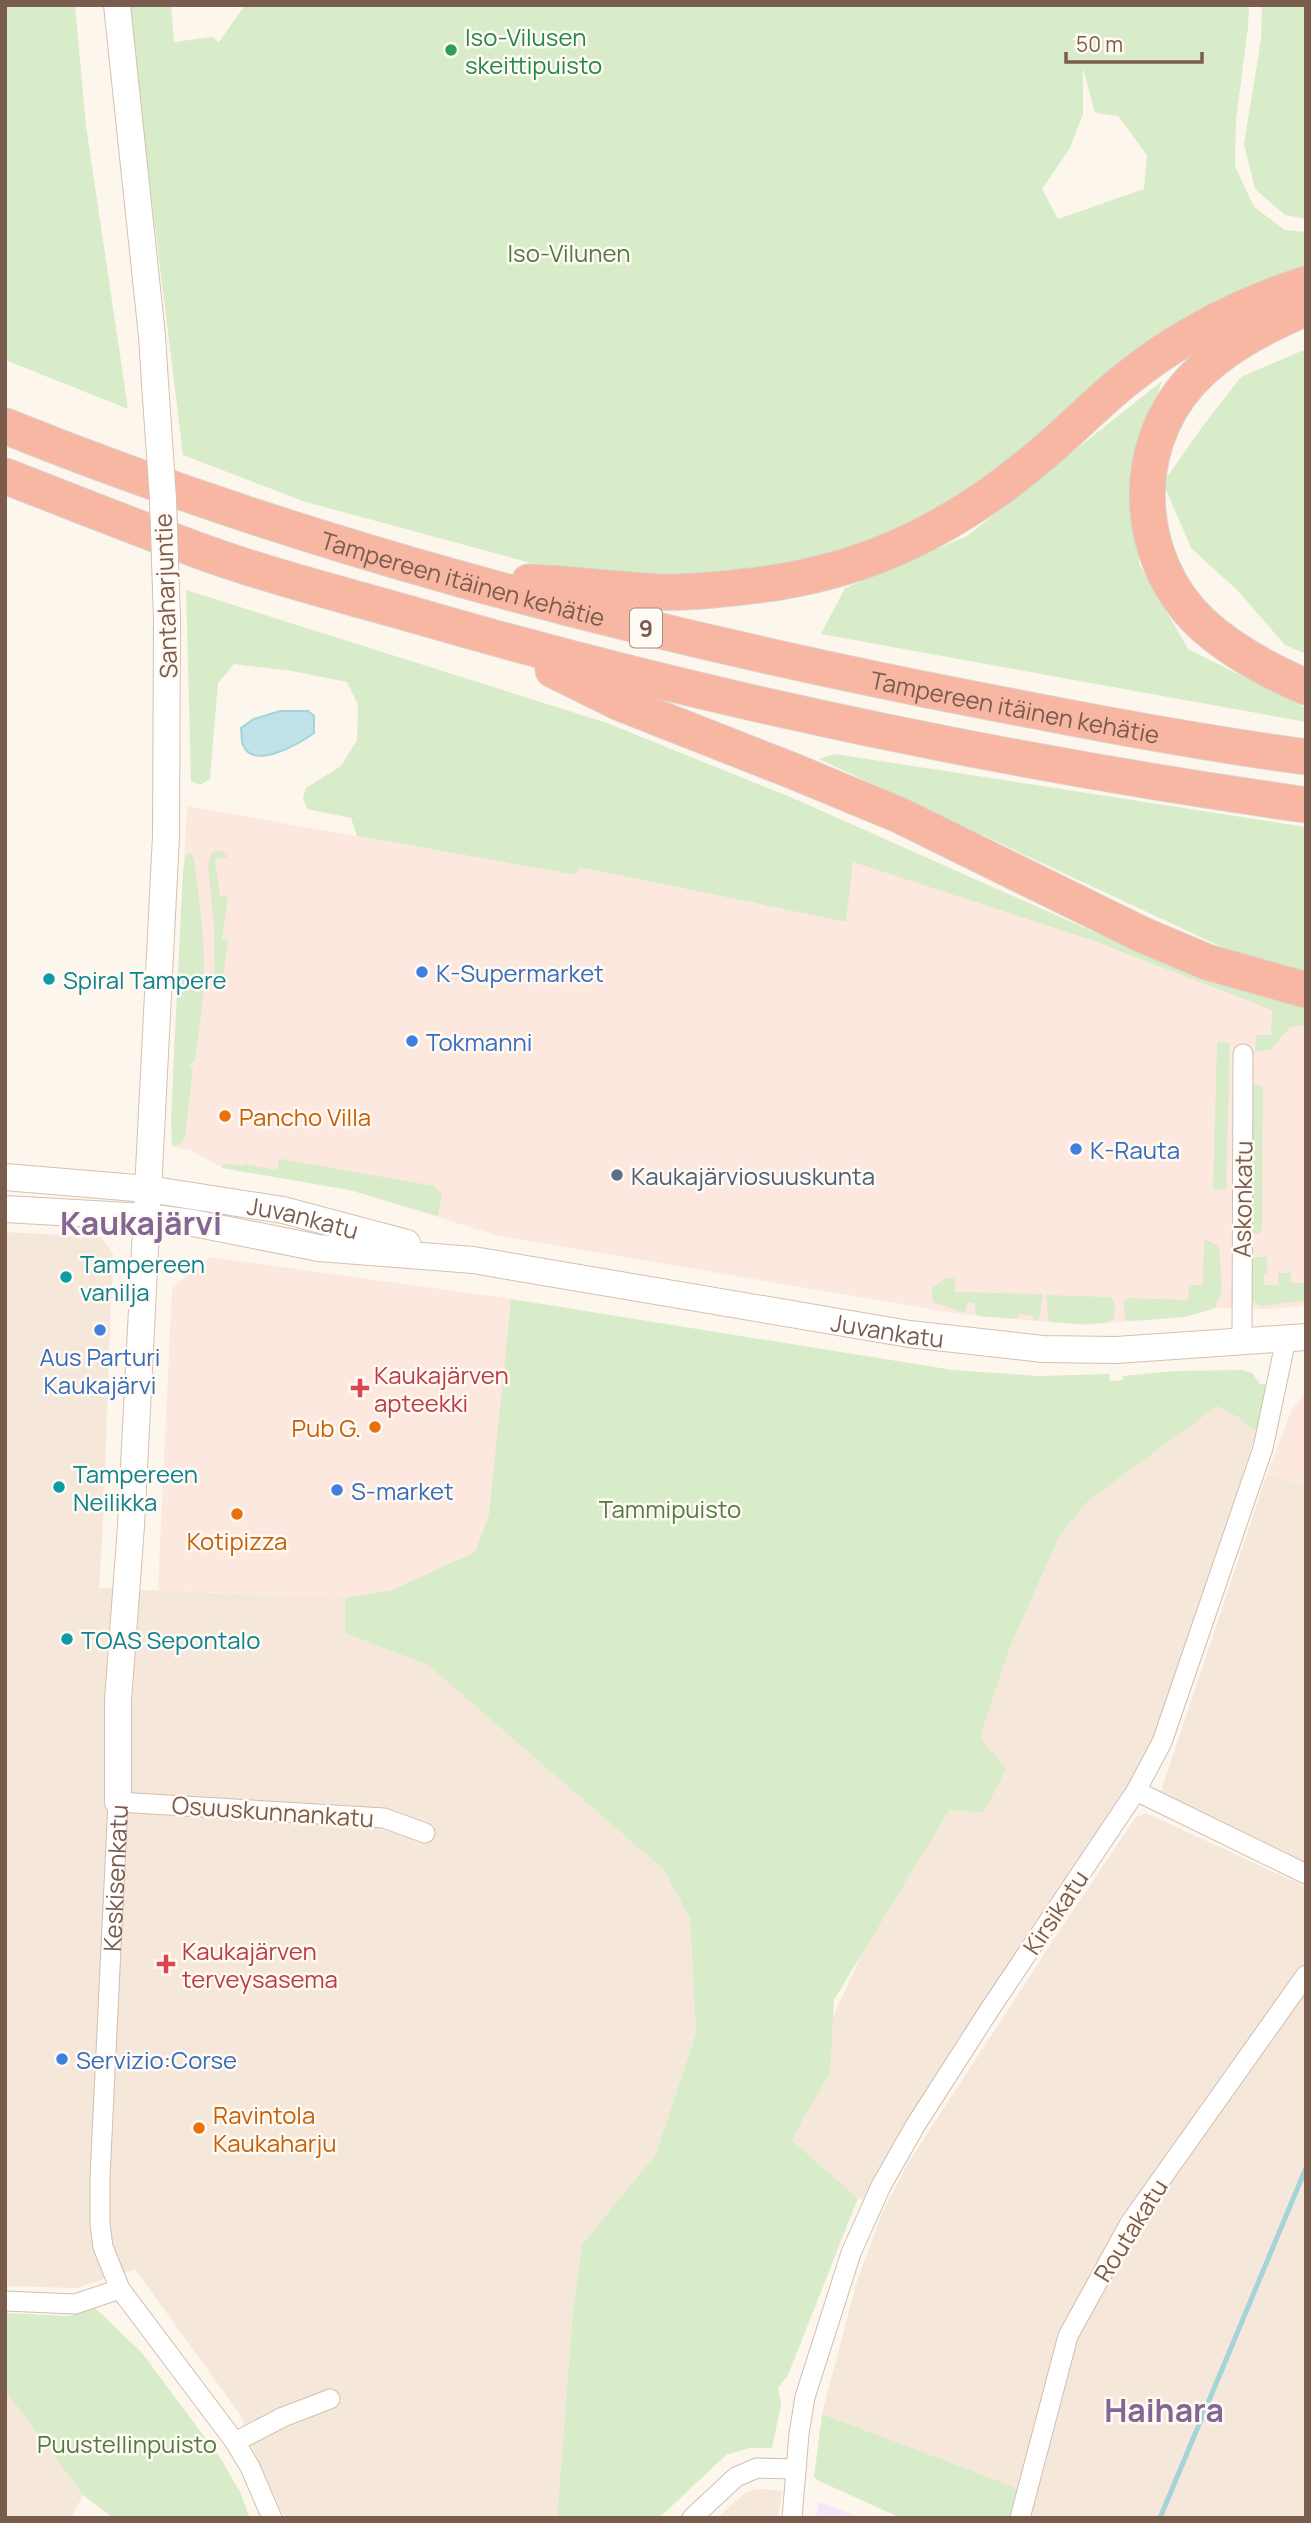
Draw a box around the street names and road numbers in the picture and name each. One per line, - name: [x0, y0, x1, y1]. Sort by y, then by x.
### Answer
- street label: Santaharjuntie: [146, 513, 184, 679]
- street label: Tampereen itäinen kehätie: [317, 523, 609, 633]
- road number: 9: [630, 608, 662, 648]
- street label: Tampereen itäinen kehätie: [868, 662, 1162, 750]
- street label: Askonkatu: [1224, 1140, 1260, 1258]
- street label: Juvankatu: [245, 1188, 362, 1246]
- street label: Juvankatu: [829, 1305, 946, 1354]
- street label: Osuuskunnankatu: [171, 1787, 375, 1835]
- street label: Keskisenkatu: [94, 1804, 134, 1952]
- street label: Kirsikatu: [1015, 1863, 1095, 1961]
- street label: Routakatu: [1085, 2172, 1175, 2288]

